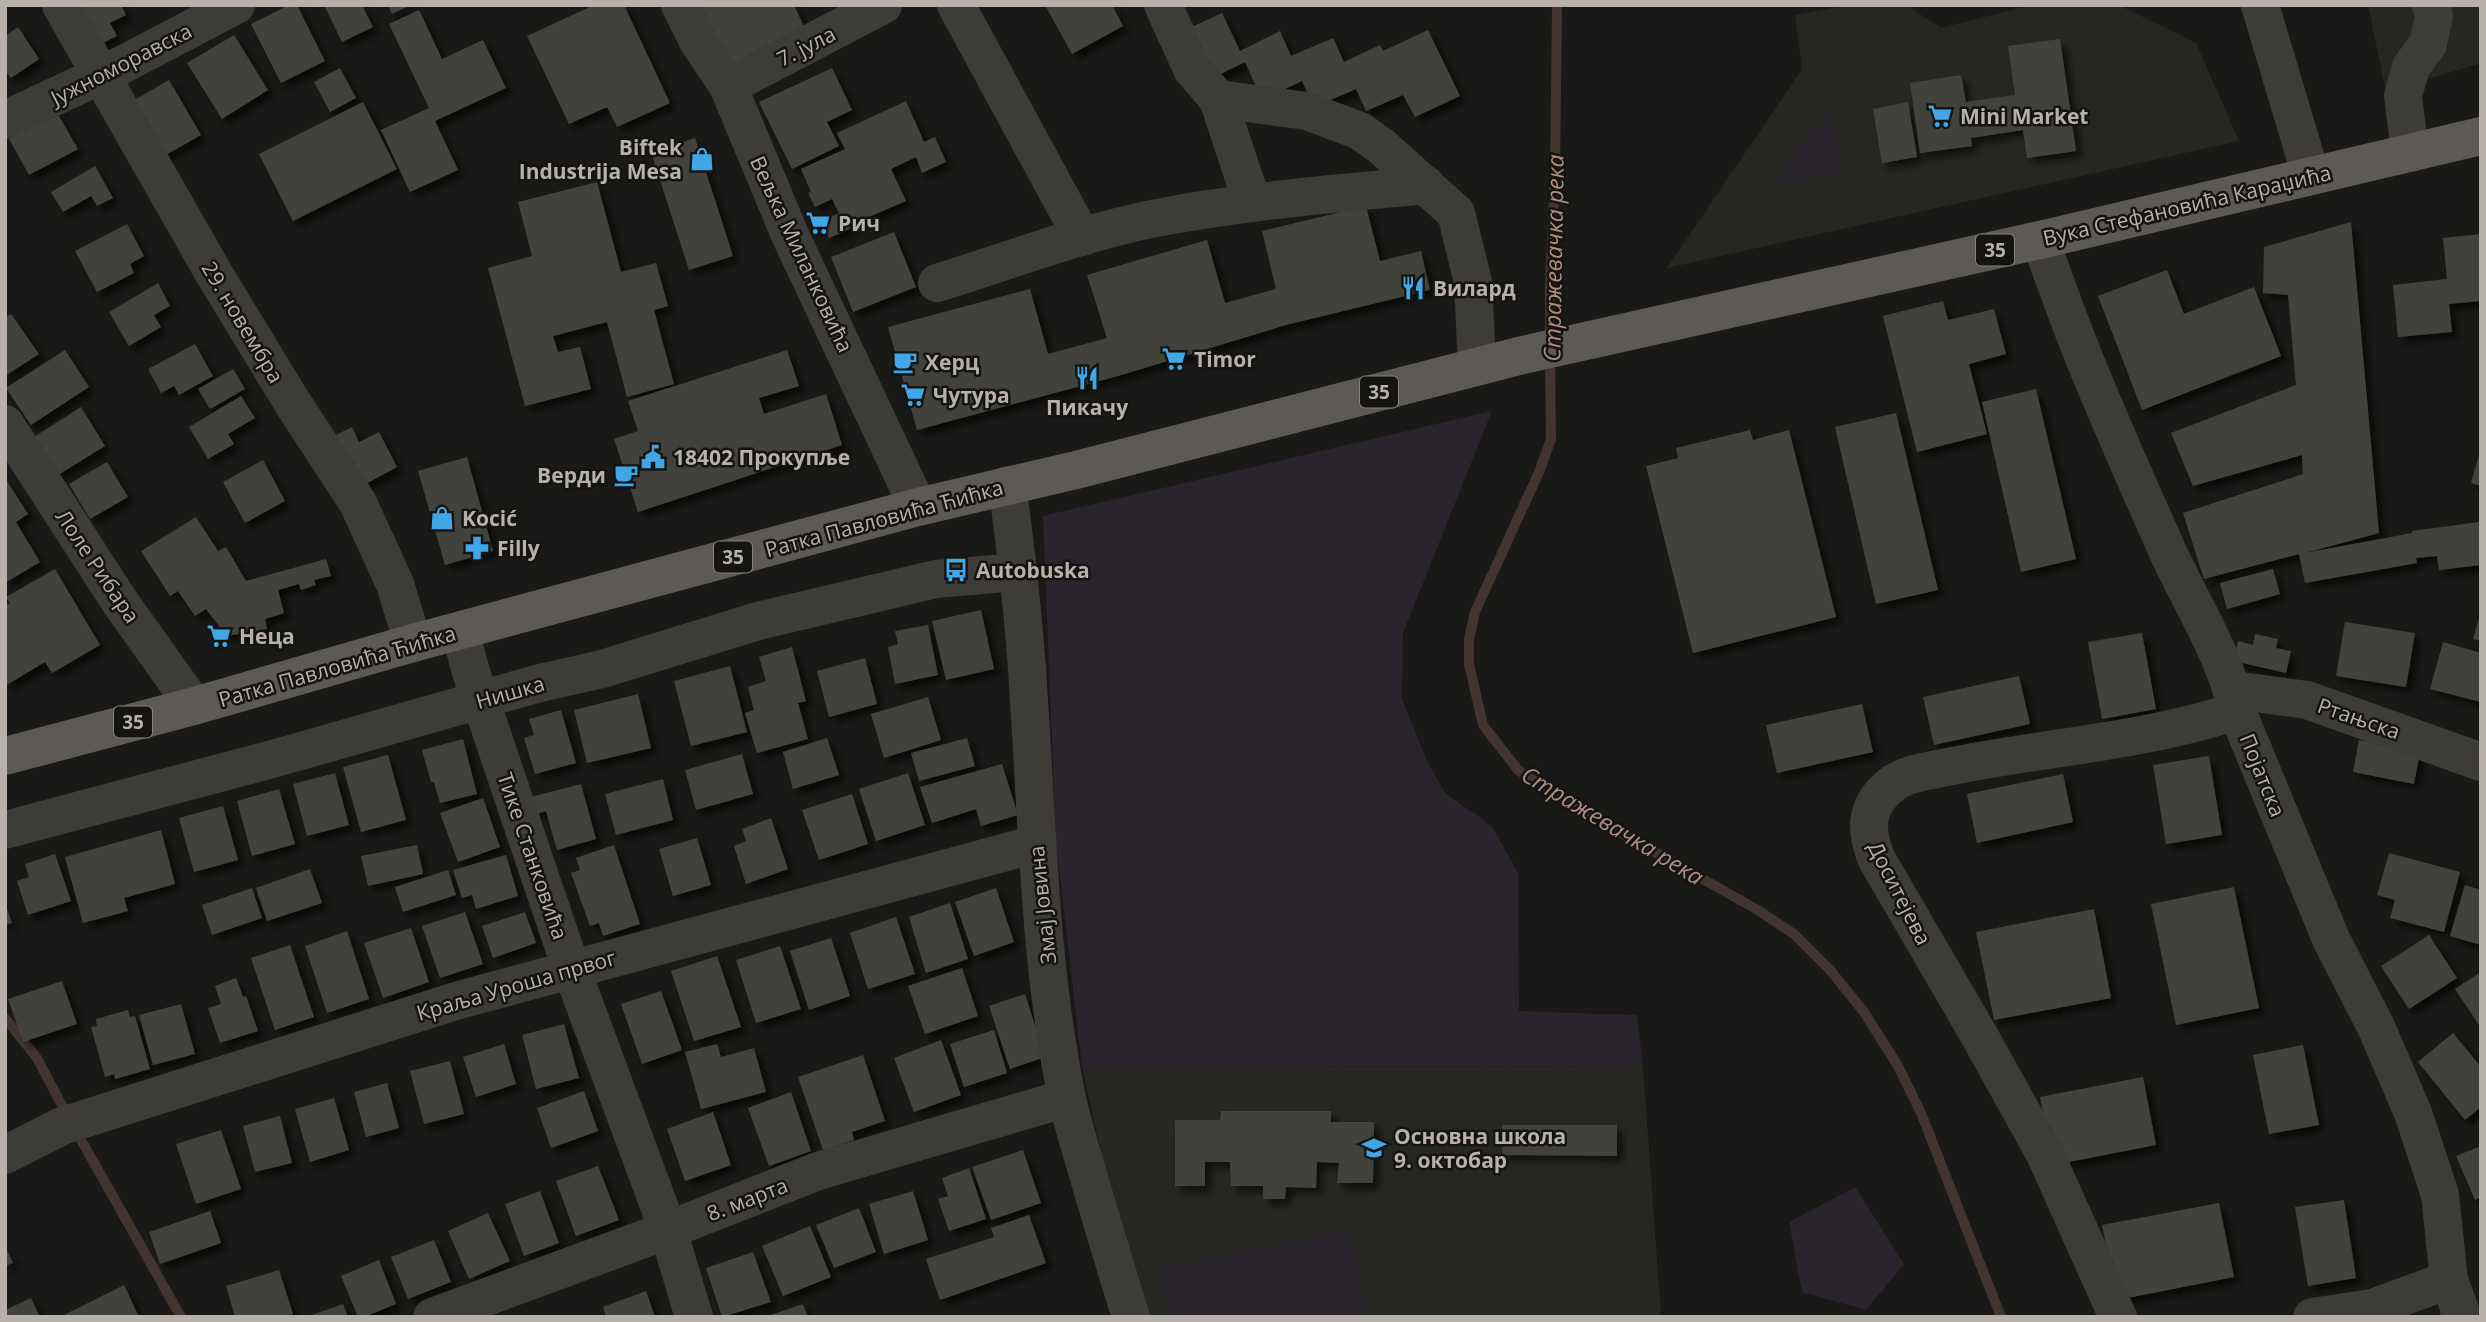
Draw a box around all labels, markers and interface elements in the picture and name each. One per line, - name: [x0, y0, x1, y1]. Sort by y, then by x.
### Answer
- street label: Јужноморавска: [44, 16, 196, 112]
- street label: 7. јула: [772, 19, 840, 73]
- supermarket icon: Mini Market: [1926, 102, 1954, 130]
- place label: Mini Market: [1960, 102, 2088, 130]
- place label: Biftek Industrija Mesa: [519, 133, 683, 185]
- shop icon: Biftek Industrija Mesa: [688, 145, 716, 173]
- street label: Вељка Миланковића: [744, 151, 860, 357]
- water label: Стражевачка река: [1535, 154, 1571, 362]
- street label: Вука Стефановића Караџића: [2040, 158, 2334, 252]
- supermarket icon: Рич: [804, 209, 832, 237]
- place label: Рич: [838, 209, 880, 237]
- road number: 35: [1976, 234, 2014, 266]
- street label: 29. новембра: [196, 256, 290, 388]
- restaurant icon: Вилард: [1399, 274, 1427, 302]
- place label: Вилард: [1433, 274, 1516, 302]
- supermarket icon: Timor: [1160, 345, 1188, 373]
- place label: Timor: [1194, 345, 1256, 373]
- cafe icon: Херц: [891, 348, 919, 376]
- place label: Херц: [925, 348, 980, 376]
- restaurant icon: Пикачу: [1073, 364, 1101, 392]
- road number: 35: [1360, 376, 1398, 408]
- supermarket icon: Чутура: [899, 381, 927, 409]
- place label: Чутура: [933, 381, 1010, 409]
- place label: Пикачу: [1046, 393, 1128, 421]
- public building icon: 18402 Прокупље: [639, 443, 667, 471]
- place label: 18402 Прокупље: [673, 443, 850, 471]
- place label: Верди: [537, 461, 606, 489]
- cafe icon: Верди: [612, 461, 640, 489]
- street label: Ратка Павловића Ћићка: [762, 473, 1006, 563]
- street label: Лоле Рибара: [50, 504, 146, 628]
- shop icon: Kocić: [428, 504, 456, 532]
- place label: Kocić: [462, 504, 517, 532]
- pharmacy icon: Filly: [463, 534, 491, 562]
- place label: Filly: [497, 534, 540, 562]
- road number: 35: [714, 542, 752, 572]
- bus stop icon: Autobuska: [942, 556, 970, 584]
- place label: Autobuska: [976, 556, 1090, 584]
- street label: Ратка Павловића Ћићка: [215, 619, 459, 713]
- supermarket icon: Неца: [205, 622, 233, 650]
- place label: Неца: [239, 622, 295, 650]
- street label: Нишка: [472, 669, 548, 715]
- street label: Ртањска: [2314, 691, 2404, 745]
- road number: 35: [114, 706, 152, 737]
- street label: Појатска: [2234, 729, 2292, 821]
- water label: Стражевачка река: [1516, 758, 1710, 892]
- street label: Тике Станковића: [491, 769, 575, 943]
- street label: Доситејева: [1862, 836, 1938, 950]
- street label: Змај Јовина: [1022, 845, 1062, 965]
- street label: Краља Уроша првог: [413, 943, 619, 1027]
- place label: Основна школа 9. октобар: [1394, 1122, 1566, 1174]
- school or university icon: Основна школа 9. октобар: [1360, 1134, 1388, 1162]
- street label: 8. марта: [703, 1171, 791, 1227]

